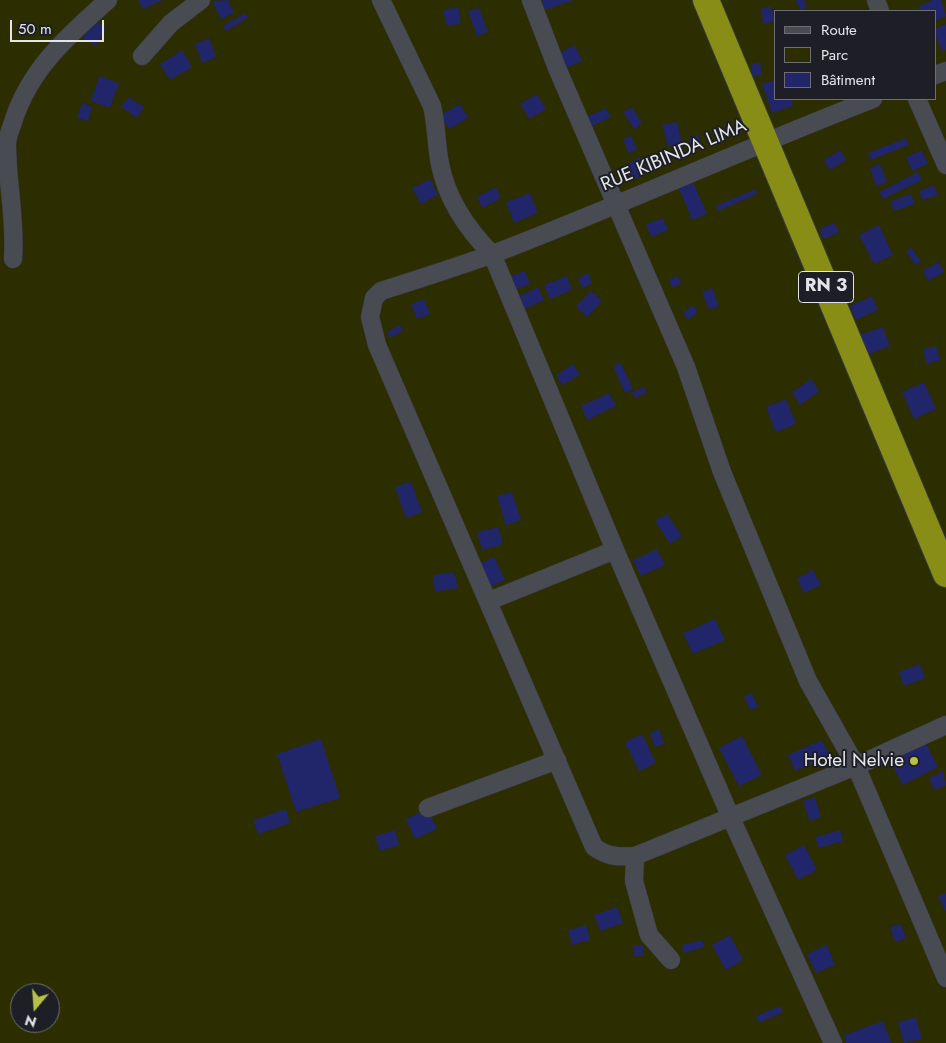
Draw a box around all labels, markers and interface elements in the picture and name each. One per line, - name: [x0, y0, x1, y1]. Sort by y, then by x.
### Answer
- scale bar: [12, 10, 106, 42]
- legend: [774, 10, 936, 100]
- text: 50 m: [18, 18, 52, 40]
- text: Route: [821, 19, 857, 41]
- text: Parc: [821, 44, 848, 66]
- text: Bâtiment: [821, 69, 875, 91]
- street label: RUE KIBINDA LIMA: [598, 115, 750, 197]
- road number: RN 3: [798, 272, 854, 302]
- place label: Hotel Nelvie: [804, 750, 904, 772]
- marker: Hotel Nelvie: [908, 755, 920, 767]
- north arrow: [10, 983, 60, 1033]
- text: N: [22, 1010, 39, 1033]

